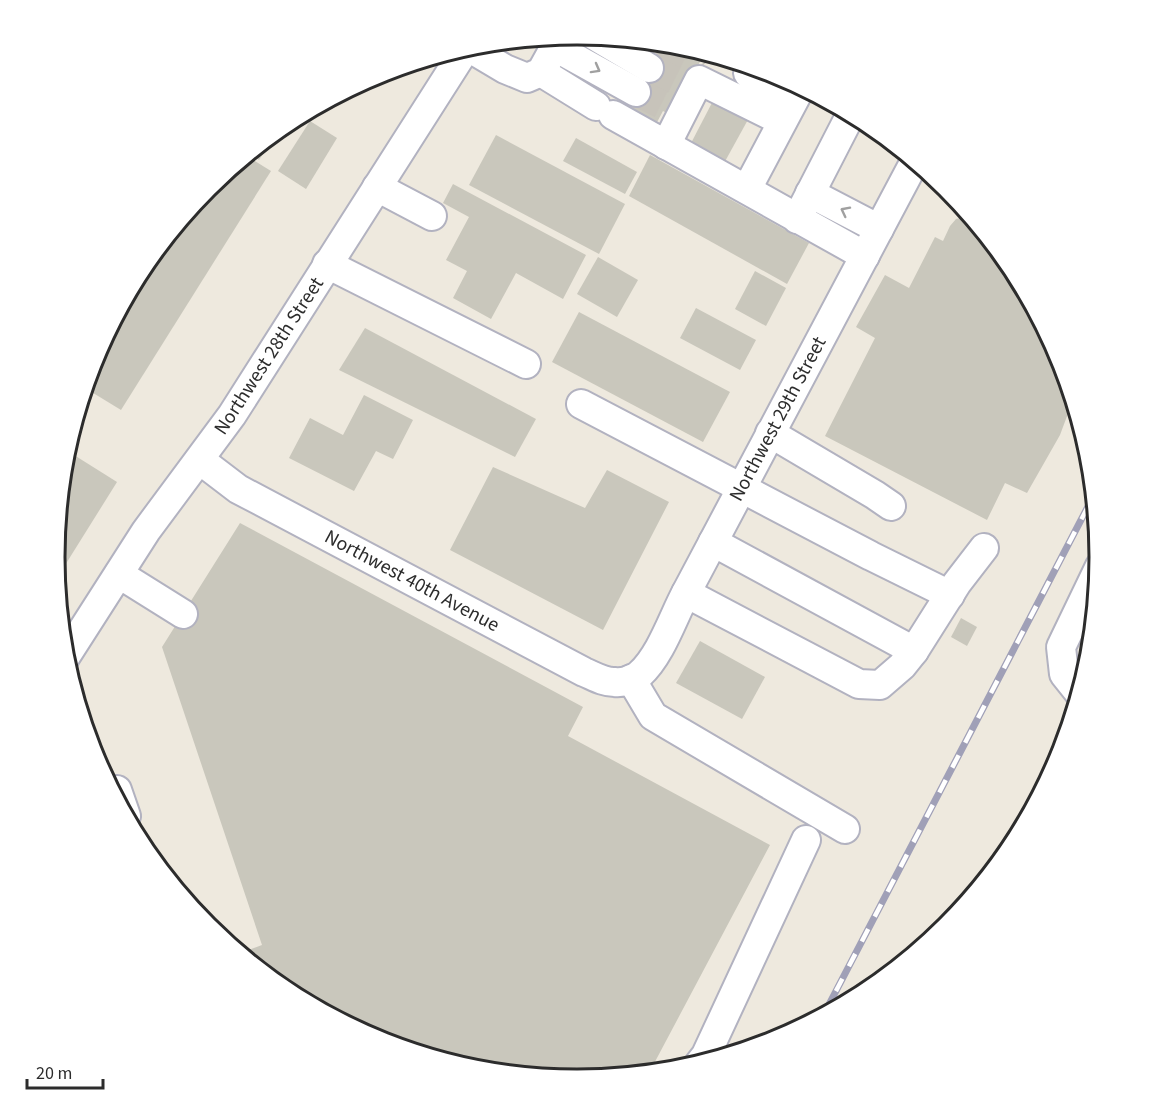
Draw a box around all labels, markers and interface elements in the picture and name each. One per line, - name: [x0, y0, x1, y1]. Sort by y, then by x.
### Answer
- one-way arrow: [590, 62, 600, 74]
- one-way arrow: [840, 207, 851, 218]
- street label: Northwest 28th Street: [207, 271, 331, 440]
- street label: Northwest 29th Street: [723, 331, 833, 506]
- street label: Northwest 40th Avenue: [320, 523, 504, 639]
- scale bar: [27, 1052, 104, 1090]
- text: 20 m: [36, 1061, 72, 1086]

